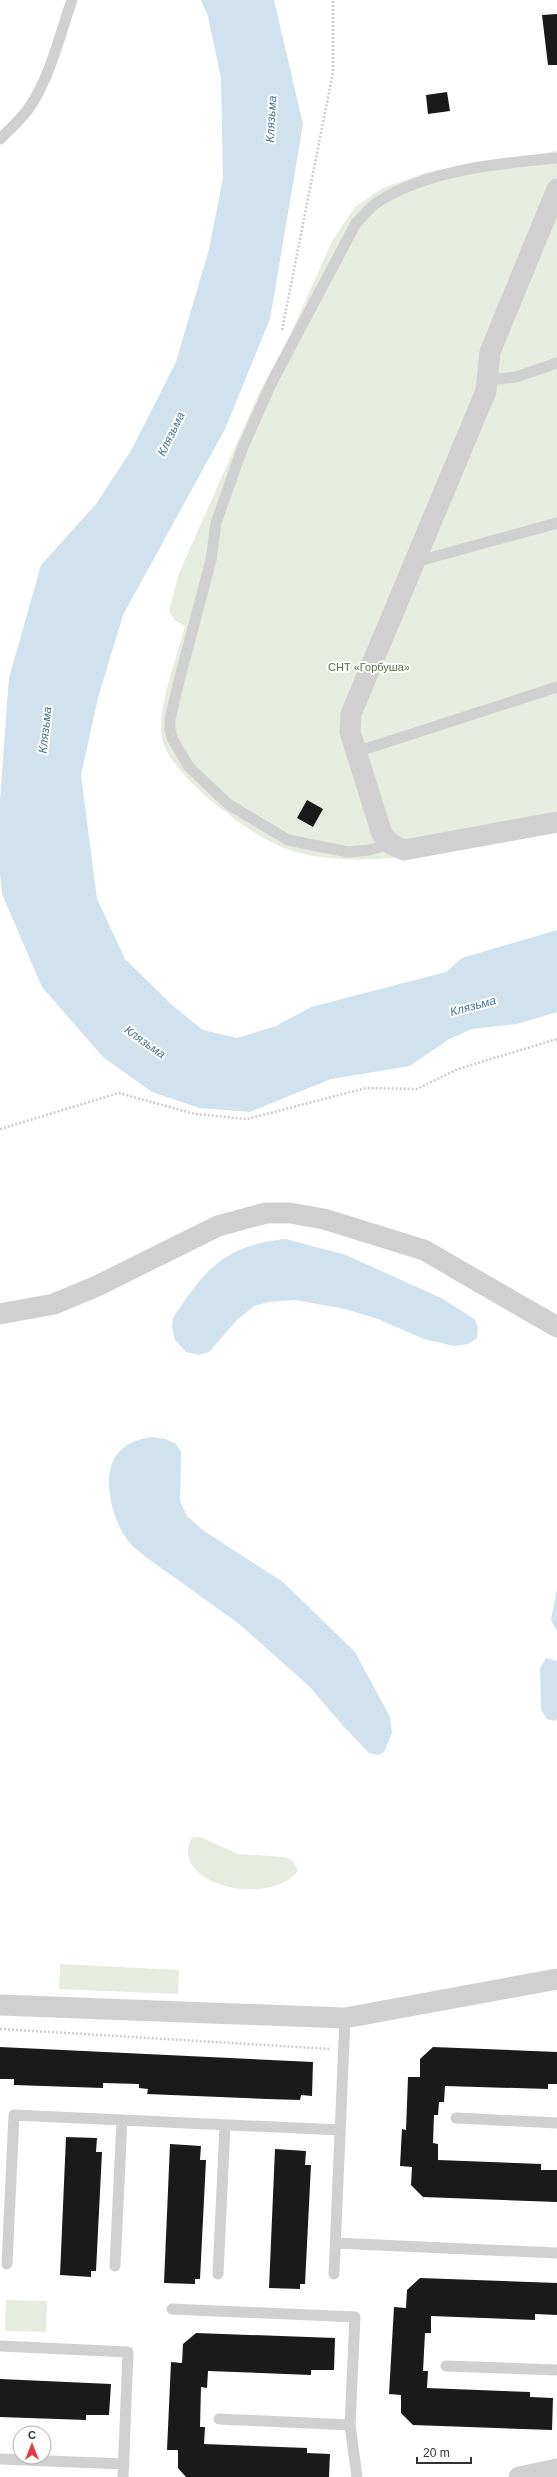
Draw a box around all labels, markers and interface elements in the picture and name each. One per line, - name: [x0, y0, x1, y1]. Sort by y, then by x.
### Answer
- water label: Клязьма: [263, 95, 279, 143]
- water label: Клязьма: [154, 410, 188, 458]
- park label: СНТ «Горбуша»: [328, 661, 410, 673]
- water label: Клязьма: [36, 706, 54, 754]
- water label: Клязьма: [448, 993, 498, 1019]
- water label: Клязьма: [122, 1023, 169, 1061]
- north arrow: [12, 2425, 52, 2465]
- text: С: [28, 2429, 36, 2441]
- scale bar: [417, 2439, 471, 2465]
- text: 20 m: [423, 2446, 450, 2460]

